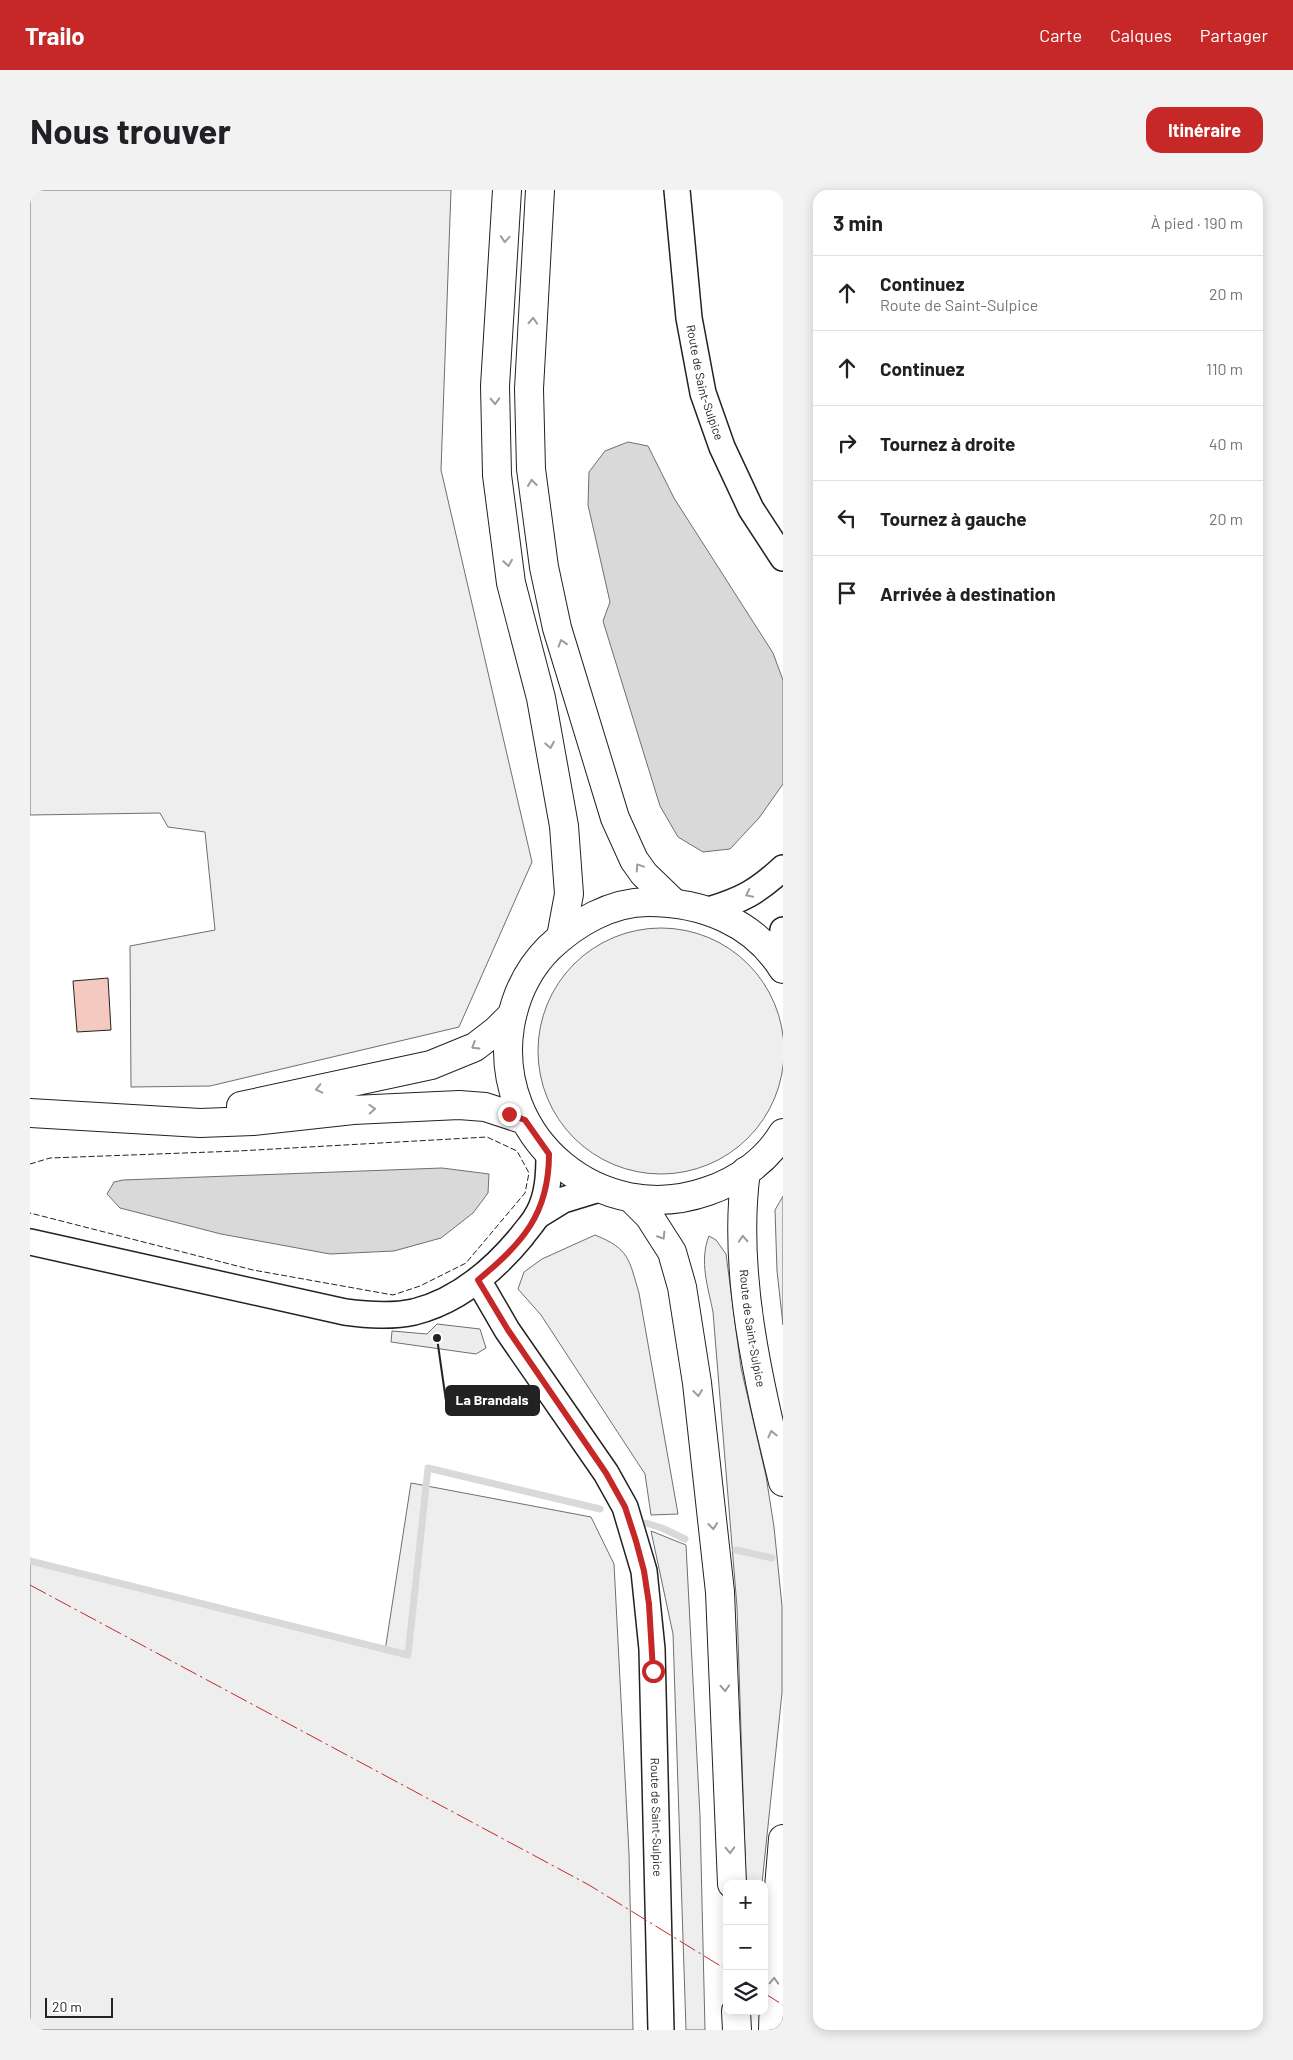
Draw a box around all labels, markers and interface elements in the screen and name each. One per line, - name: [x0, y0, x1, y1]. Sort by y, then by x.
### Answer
- text: Trailo: [25, 21, 85, 50]
- text: Carte: [1039, 24, 1082, 46]
- text: Calques: [1110, 24, 1172, 46]
- text: Partager: [1200, 24, 1268, 46]
- button: Itinéraire: [1146, 107, 1263, 153]
- text: Nous trouver: [30, 109, 231, 151]
- text: 3 min: [833, 210, 883, 235]
- text: À pied · 190 m: [1151, 213, 1243, 232]
- one-way arrow: [500, 235, 511, 243]
- text: Continuez: [880, 272, 964, 295]
- icon: ahead: [833, 279, 861, 307]
- text: 20 m: [1209, 284, 1243, 303]
- text: Route de Saint-Sulpice: [880, 295, 1038, 314]
- one-way arrow: [528, 317, 539, 325]
- street label: Route de Saint-Sulpice: [684, 323, 727, 442]
- icon: ahead: [833, 354, 861, 382]
- text: Continuez: [880, 357, 964, 380]
- text: 110 m: [1206, 359, 1243, 378]
- one-way arrow: [490, 398, 500, 405]
- icon: right: [833, 429, 861, 457]
- text: Tournez à droite: [880, 432, 1016, 455]
- text: 40 m: [1209, 434, 1243, 453]
- one-way arrow: [527, 479, 538, 487]
- icon: left: [833, 504, 861, 532]
- text: Tournez à gauche: [880, 507, 1027, 530]
- text: 20 m: [1209, 509, 1243, 528]
- one-way arrow: [503, 558, 513, 567]
- icon: arrive: [833, 579, 861, 607]
- text: Arrivée à destination: [880, 582, 1056, 605]
- one-way arrow: [557, 639, 567, 647]
- one-way arrow: [545, 741, 555, 750]
- one-way arrow: [636, 863, 645, 873]
- one-way arrow: [745, 888, 754, 899]
- one-way arrow: [472, 1040, 481, 1050]
- one-way arrow: [315, 1083, 324, 1094]
- one-way arrow: [369, 1103, 377, 1114]
- route end: [498, 1103, 521, 1126]
- one-way arrow: [655, 1230, 665, 1239]
- one-way arrow: [738, 1235, 748, 1242]
- street label: Route de Saint-Sulpice: [738, 1269, 769, 1388]
- callout: La Brandais: [446, 1386, 539, 1415]
- one-way arrow: [692, 1389, 703, 1397]
- text: La Brandais: [455, 1391, 529, 1408]
- one-way arrow: [767, 1430, 778, 1439]
- one-way arrow: [707, 1522, 718, 1530]
- route start: [642, 1660, 665, 1683]
- one-way arrow: [719, 1684, 730, 1692]
- street label: Route de Saint-Sulpice: [649, 1758, 665, 1877]
- one-way arrow: [725, 1847, 736, 1855]
- map controls: [723, 1880, 768, 2015]
- button: +: [723, 1880, 768, 1925]
- button: −: [723, 1925, 768, 1970]
- button: layers: [723, 1970, 768, 2015]
- one-way arrow: [768, 1977, 779, 1985]
- scale bar: [45, 1995, 112, 2018]
- text: 20 m: [52, 1998, 82, 2015]

